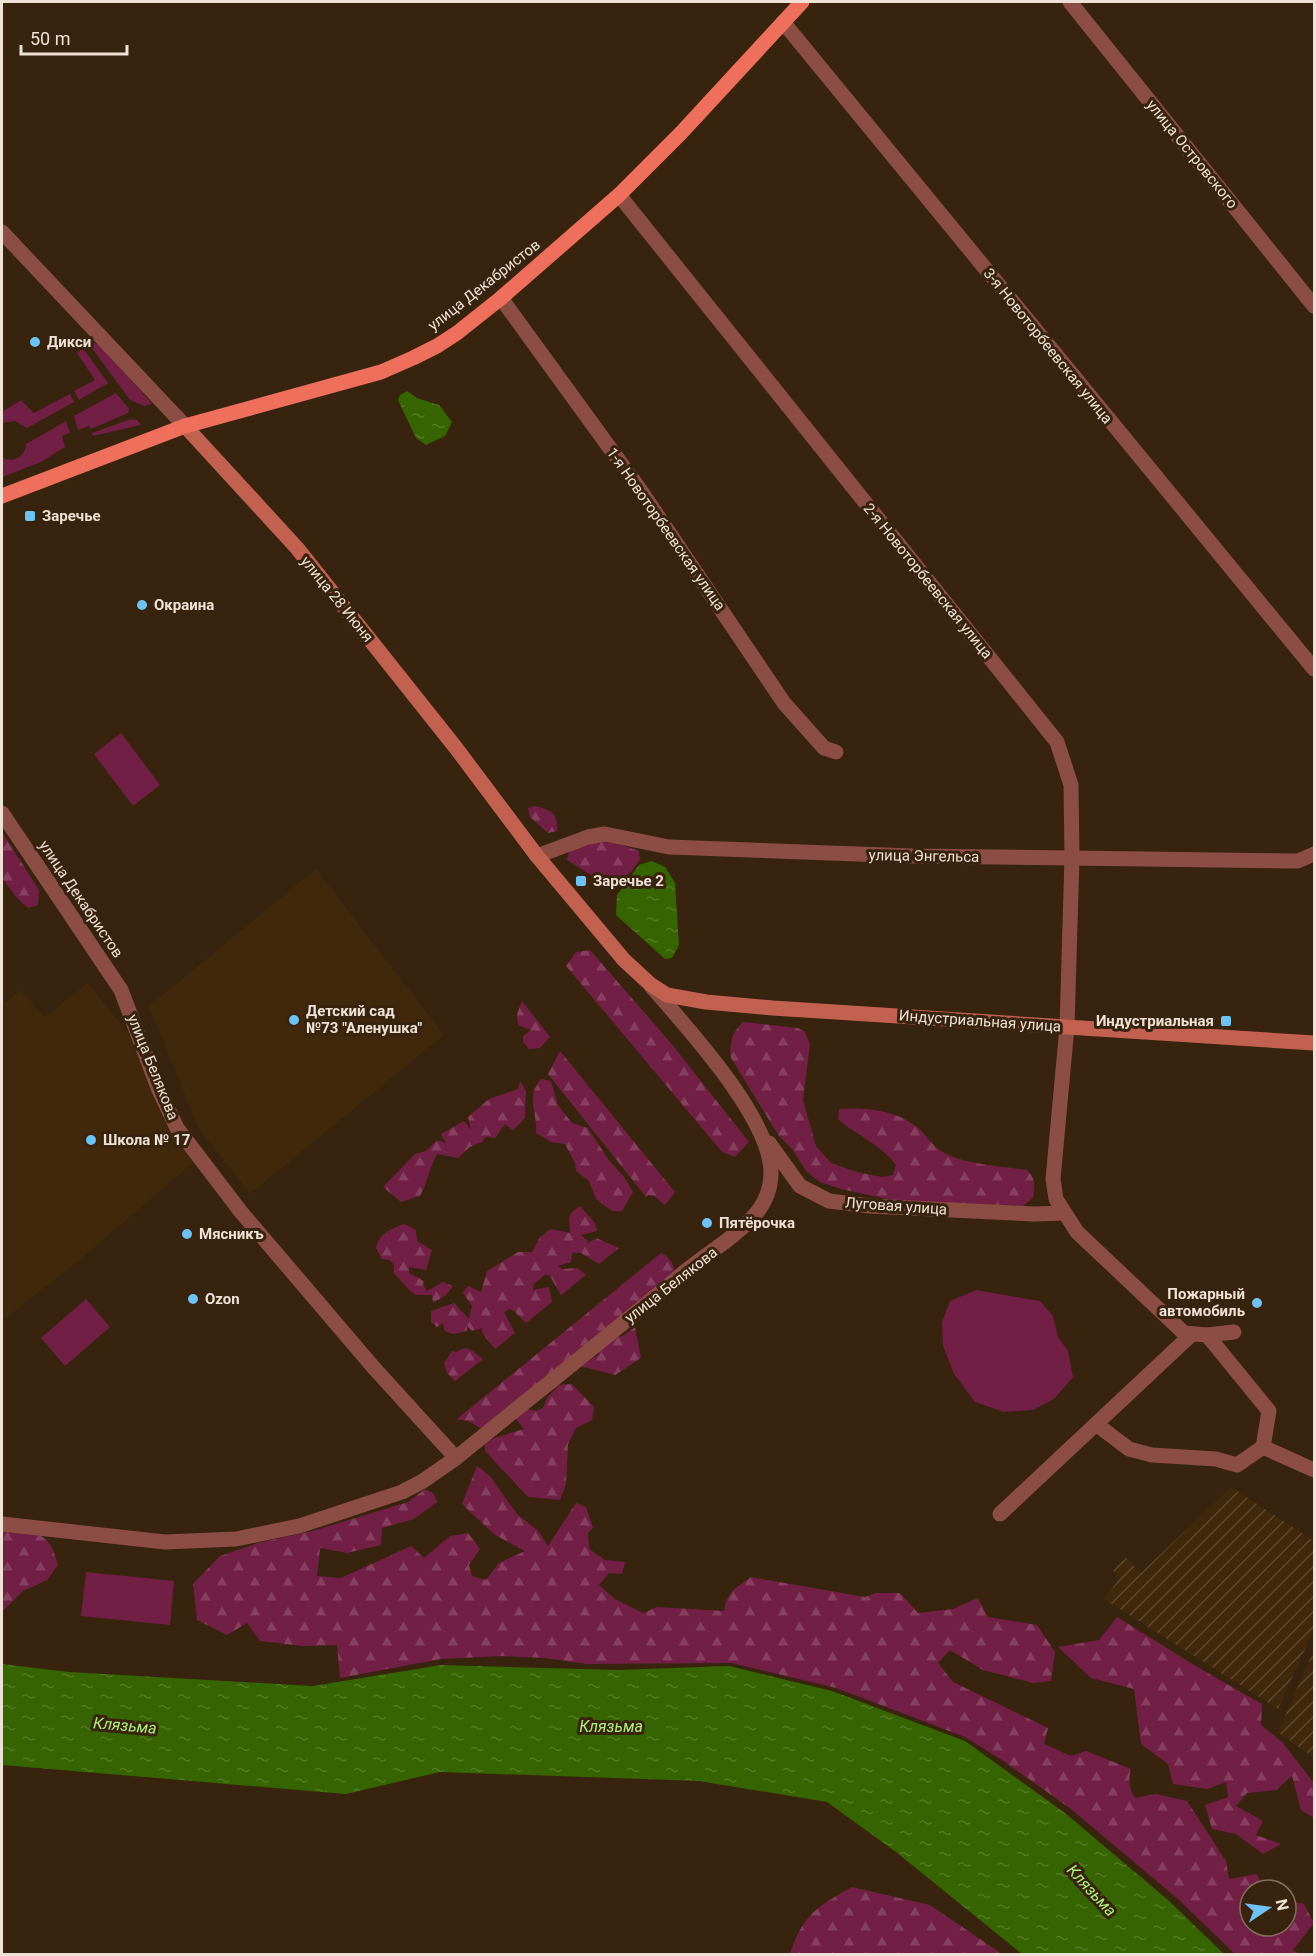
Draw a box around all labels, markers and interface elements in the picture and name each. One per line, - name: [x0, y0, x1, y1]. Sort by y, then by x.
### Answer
- scale bar: [21, 18, 128, 56]
- text: 50 m: [30, 28, 70, 49]
- street label: улица Островского: [1143, 96, 1241, 212]
- street label: улица Декабристов: [424, 236, 544, 334]
- street label: 3-я Новоторбеевская улица: [980, 265, 1116, 427]
- place label: Дикси: [47, 333, 91, 351]
- marker: Дикси: [28, 335, 42, 349]
- street label: 1-я Новоторбеевская улица: [603, 444, 729, 614]
- street label: 2-я Новоторбеевская улица: [860, 500, 996, 662]
- place label: Заречье: [42, 507, 101, 525]
- marker: Заречье: [23, 509, 37, 523]
- street label: улица 28 Июня: [297, 552, 377, 646]
- place label: Окраина: [154, 596, 214, 614]
- marker: Окраина: [135, 598, 149, 612]
- street label: улица Декабристов: [35, 837, 127, 961]
- street label: улица Энгельса: [869, 846, 979, 866]
- place label: Заречье 2: [593, 872, 664, 890]
- marker: Заречье 2: [574, 874, 588, 888]
- place label: Детский сад №73 "Аленушка": [306, 1002, 423, 1037]
- street label: Индустриальная улица: [898, 1006, 1062, 1036]
- street label: улица Белякова: [124, 1011, 182, 1123]
- place label: Индустриальная: [1096, 1012, 1214, 1030]
- marker: Детский сад №73 "Аленушка": [287, 1013, 301, 1027]
- marker: Индустриальная: [1219, 1014, 1233, 1028]
- place label: Школа № 17: [103, 1131, 190, 1149]
- marker: Школа № 17: [84, 1133, 98, 1147]
- street label: Луговая улица: [844, 1193, 948, 1219]
- place label: Пятёрочка: [719, 1214, 795, 1232]
- marker: Пятёрочка: [700, 1216, 714, 1230]
- place label: Мясникъ: [199, 1225, 264, 1243]
- marker: Мясникъ: [180, 1227, 194, 1241]
- street label: улица Белякова: [621, 1243, 721, 1327]
- place label: Пожарный автомобиль: [1159, 1285, 1245, 1320]
- place label: Ozon: [205, 1290, 240, 1308]
- marker: Ozon: [186, 1292, 200, 1306]
- marker: Пожарный автомобиль: [1250, 1296, 1264, 1310]
- water label: Клязьма: [92, 1713, 158, 1738]
- water label: Клязьма: [579, 1717, 643, 1736]
- water label: Клязьма: [1063, 1861, 1120, 1920]
- north arrow: [1238, 1878, 1298, 1938]
- text: N: [1272, 1897, 1293, 1912]

